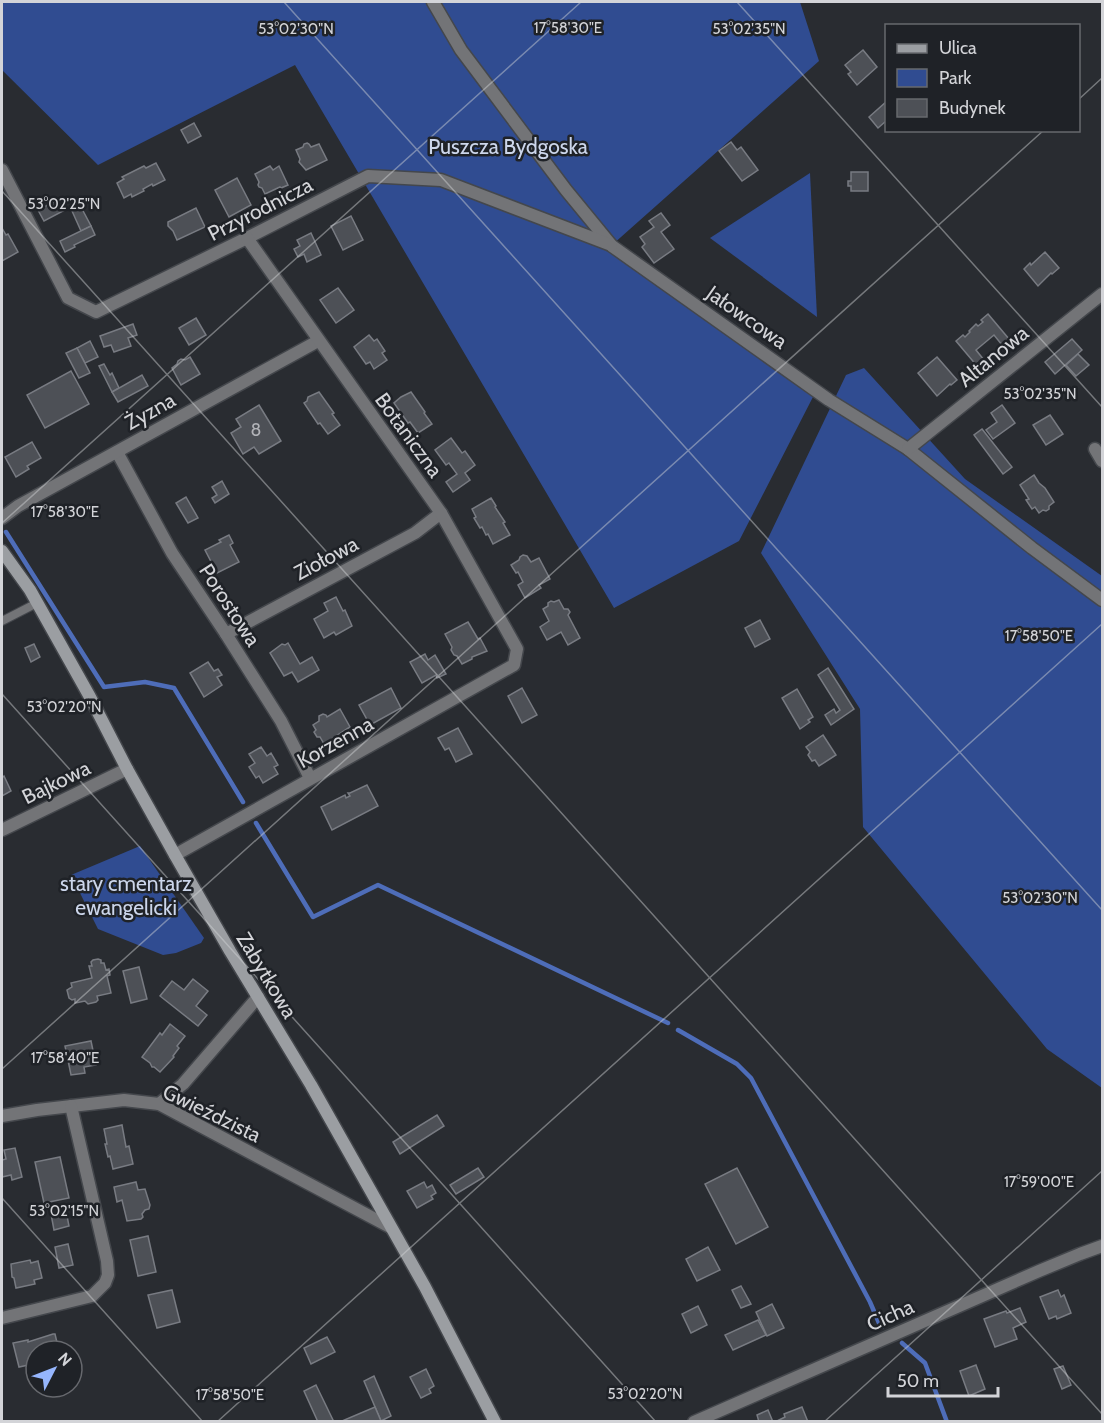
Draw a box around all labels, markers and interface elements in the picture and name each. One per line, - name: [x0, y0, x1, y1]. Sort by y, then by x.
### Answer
- text: 17°58'30"E: [534, 19, 602, 37]
- text: 53°02'30"N: [258, 20, 334, 38]
- text: 53°02'35"N: [712, 20, 786, 38]
- legend: [885, 24, 1080, 132]
- text: Ulica: [939, 37, 977, 59]
- text: Park: [939, 67, 972, 89]
- text: Budynek: [939, 97, 1006, 119]
- park label: Puszcza Bydgoska: [428, 134, 588, 159]
- street label: Przyrodnicza: [203, 172, 317, 246]
- text: 53°02'25"N: [28, 195, 100, 213]
- street label: Jałowcowa: [701, 280, 792, 354]
- street label: Altanowa: [953, 320, 1033, 392]
- text: 53°02'35"N: [1003, 385, 1077, 403]
- street label: Żyzna: [120, 387, 180, 435]
- street label: Botaniczna: [370, 388, 448, 482]
- house number: 8: [251, 419, 261, 441]
- text: 17°58'30"E: [31, 503, 99, 521]
- street label: Ziołowa: [290, 531, 362, 585]
- street label: Porostowa: [194, 559, 266, 651]
- text: 17°58'50"E: [1005, 627, 1073, 645]
- text: 53°02'20"N: [26, 698, 102, 716]
- street label: Korzenna: [292, 711, 378, 773]
- street label: Bajkowa: [18, 755, 95, 810]
- park label: stary cmentarz ewangelicki: [60, 871, 192, 920]
- text: 53°02'30"N: [1002, 889, 1078, 907]
- street label: Zabytkowa: [232, 927, 302, 1023]
- text: 17°58'40"E: [31, 1049, 99, 1067]
- street label: Gwieździsta: [159, 1079, 265, 1147]
- text: 17°59'00"E: [1004, 1173, 1074, 1191]
- text: 53°02'15"N: [29, 1202, 99, 1220]
- street label: Cicha: [863, 1294, 917, 1336]
- north arrow: [24, 1339, 84, 1399]
- text: N: [54, 1349, 76, 1370]
- scale bar: [888, 1360, 998, 1398]
- text: 50 m: [897, 1370, 939, 1392]
- text: 53°02'20"N: [607, 1385, 683, 1403]
- text: 17°58'50"E: [196, 1386, 264, 1404]

